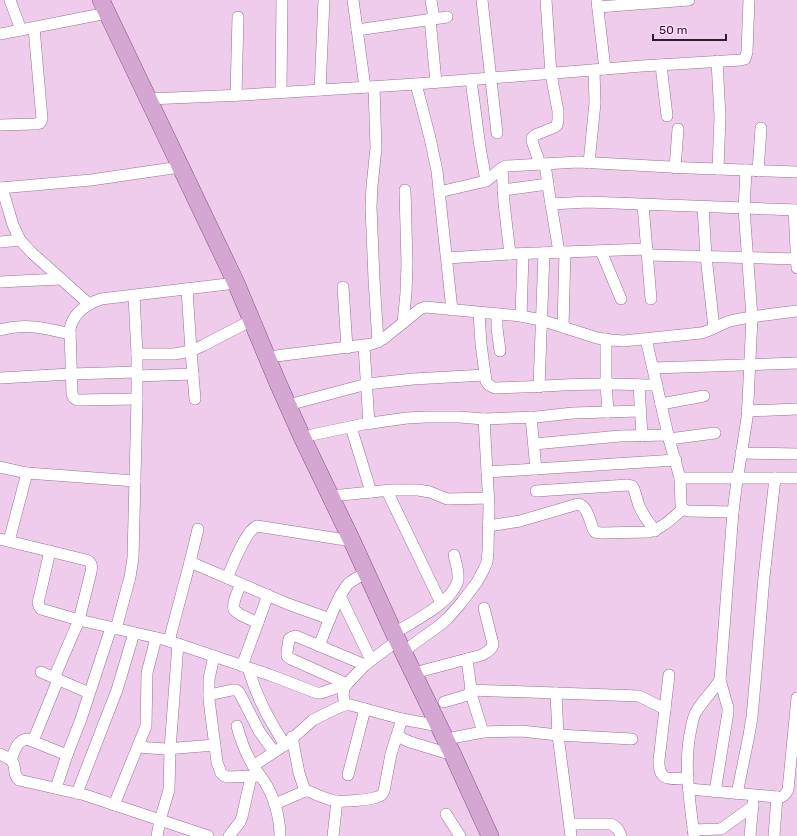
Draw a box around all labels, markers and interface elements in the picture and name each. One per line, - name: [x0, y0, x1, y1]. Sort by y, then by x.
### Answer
- scale bar: [653, 16, 726, 42]
- text: 50 m: [659, 23, 687, 37]

